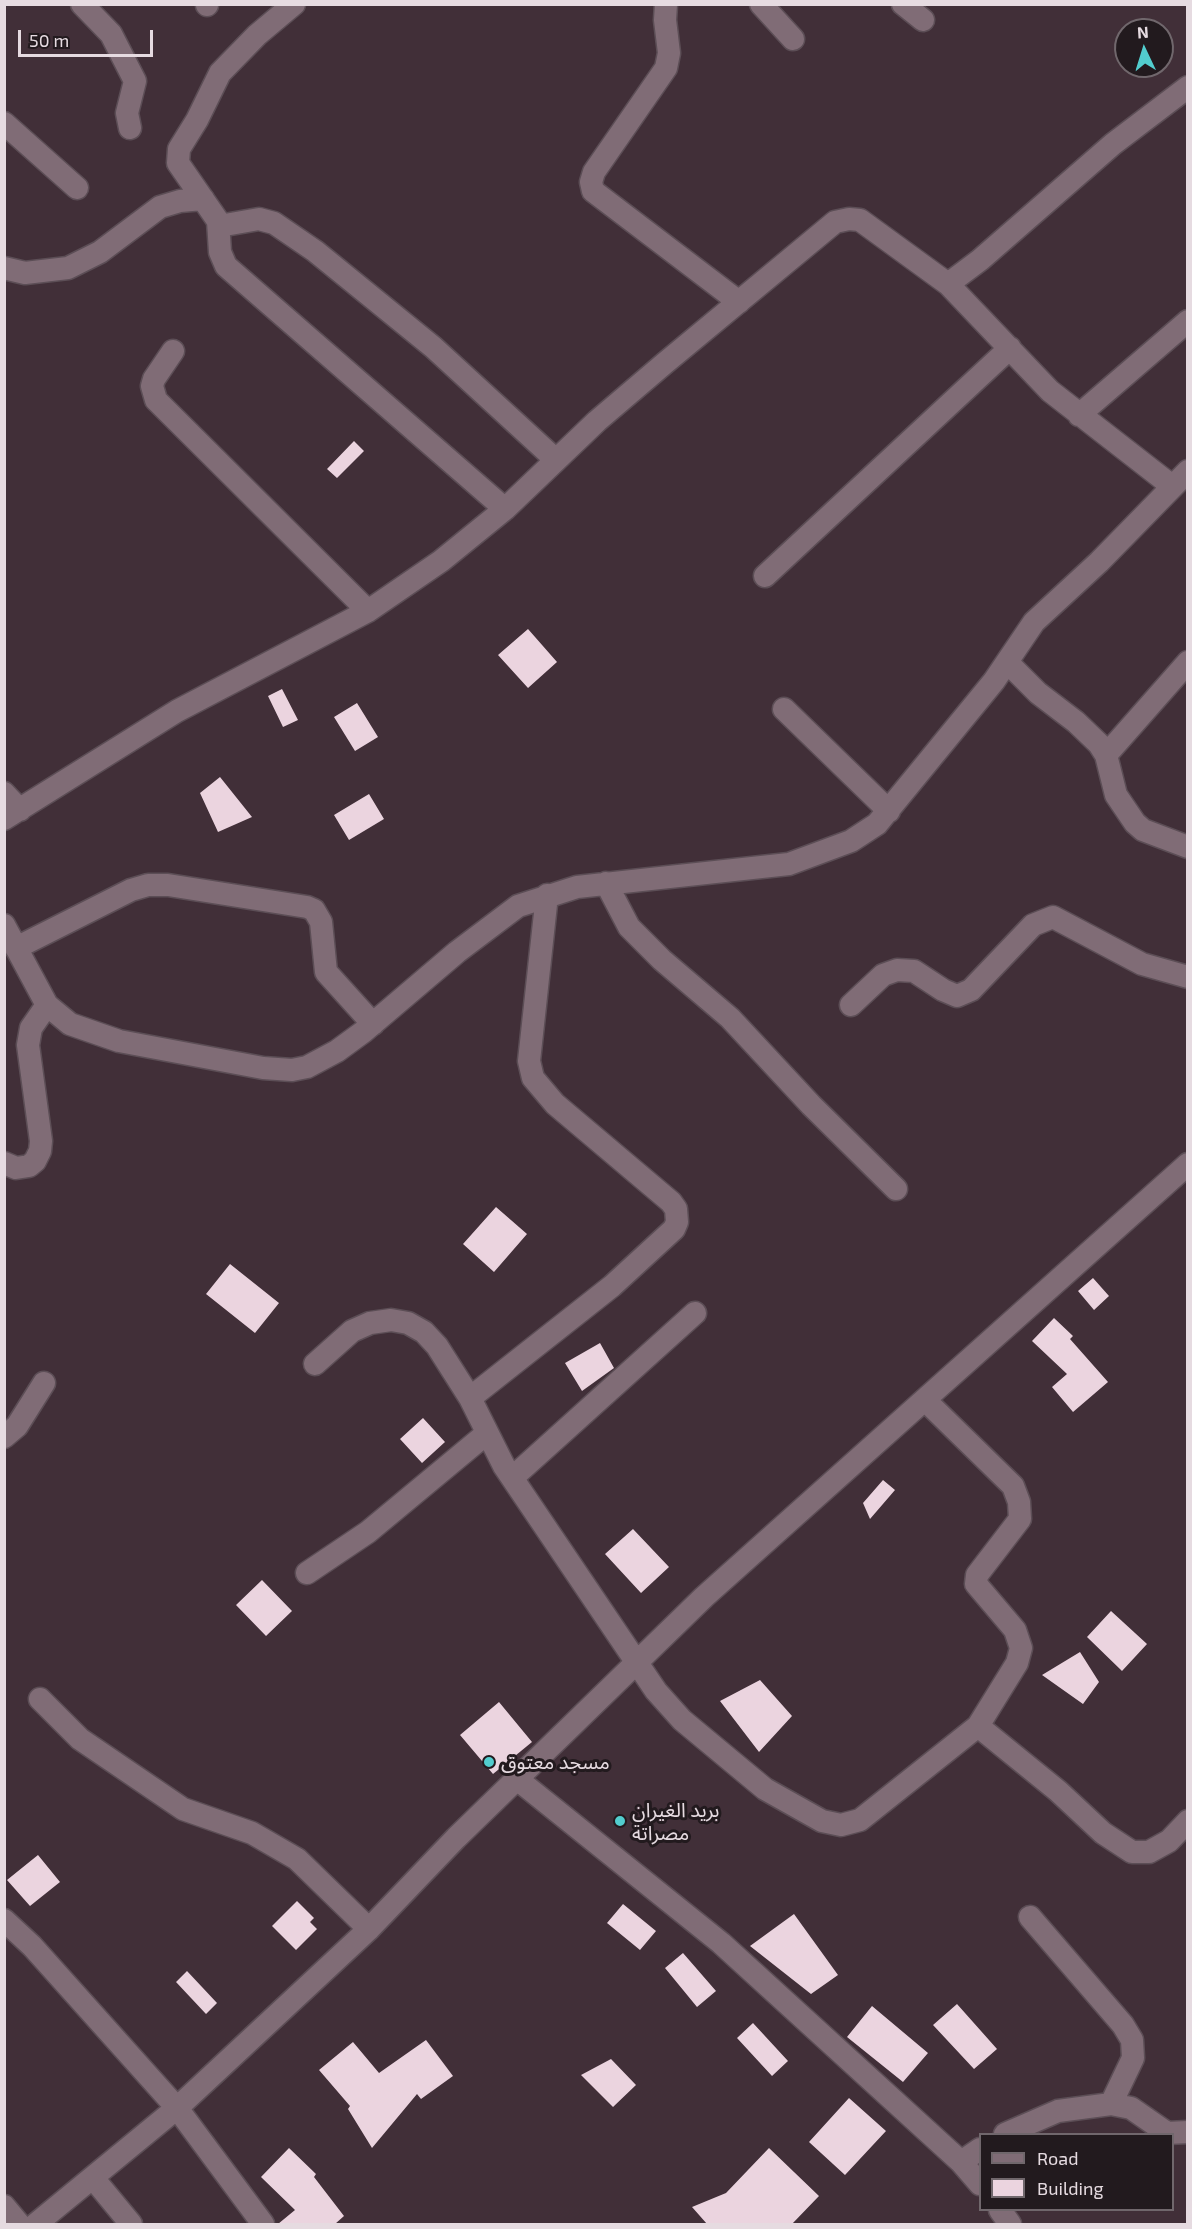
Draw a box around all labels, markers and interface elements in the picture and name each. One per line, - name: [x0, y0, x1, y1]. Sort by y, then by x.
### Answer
- scale bar: [21, 18, 156, 56]
- north arrow: [1114, 18, 1174, 78]
- text: N: [1136, 22, 1149, 41]
- text: 50 m: [29, 29, 69, 51]
- place label: مسجد معتوق: [501, 1750, 610, 1774]
- marker: مسجد معتوق: [482, 1755, 496, 1769]
- place label: بريد الغيران مصراتة: [632, 1798, 719, 1845]
- marker: بريد الغيران مصراتة: [613, 1814, 627, 1828]
- legend: [979, 2133, 1174, 2211]
- text: Road: [1037, 2147, 1078, 2169]
- text: Building: [1037, 2177, 1104, 2199]

